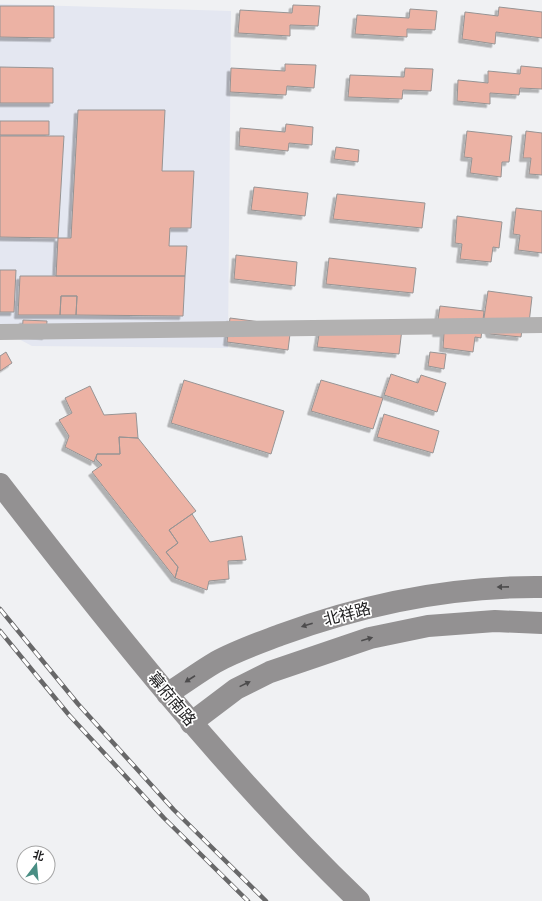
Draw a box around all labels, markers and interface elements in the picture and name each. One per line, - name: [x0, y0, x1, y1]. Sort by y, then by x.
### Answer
- one-way arrow: [496, 584, 509, 590]
- street label: 北祥路: [321, 599, 373, 629]
- one-way arrow: [301, 623, 313, 629]
- one-way arrow: [361, 636, 373, 642]
- street label: 幕府南路: [144, 668, 200, 730]
- one-way arrow: [184, 676, 196, 683]
- one-way arrow: [239, 681, 251, 687]
- north arrow: [16, 845, 56, 885]
- text: 北: [32, 848, 46, 864]

